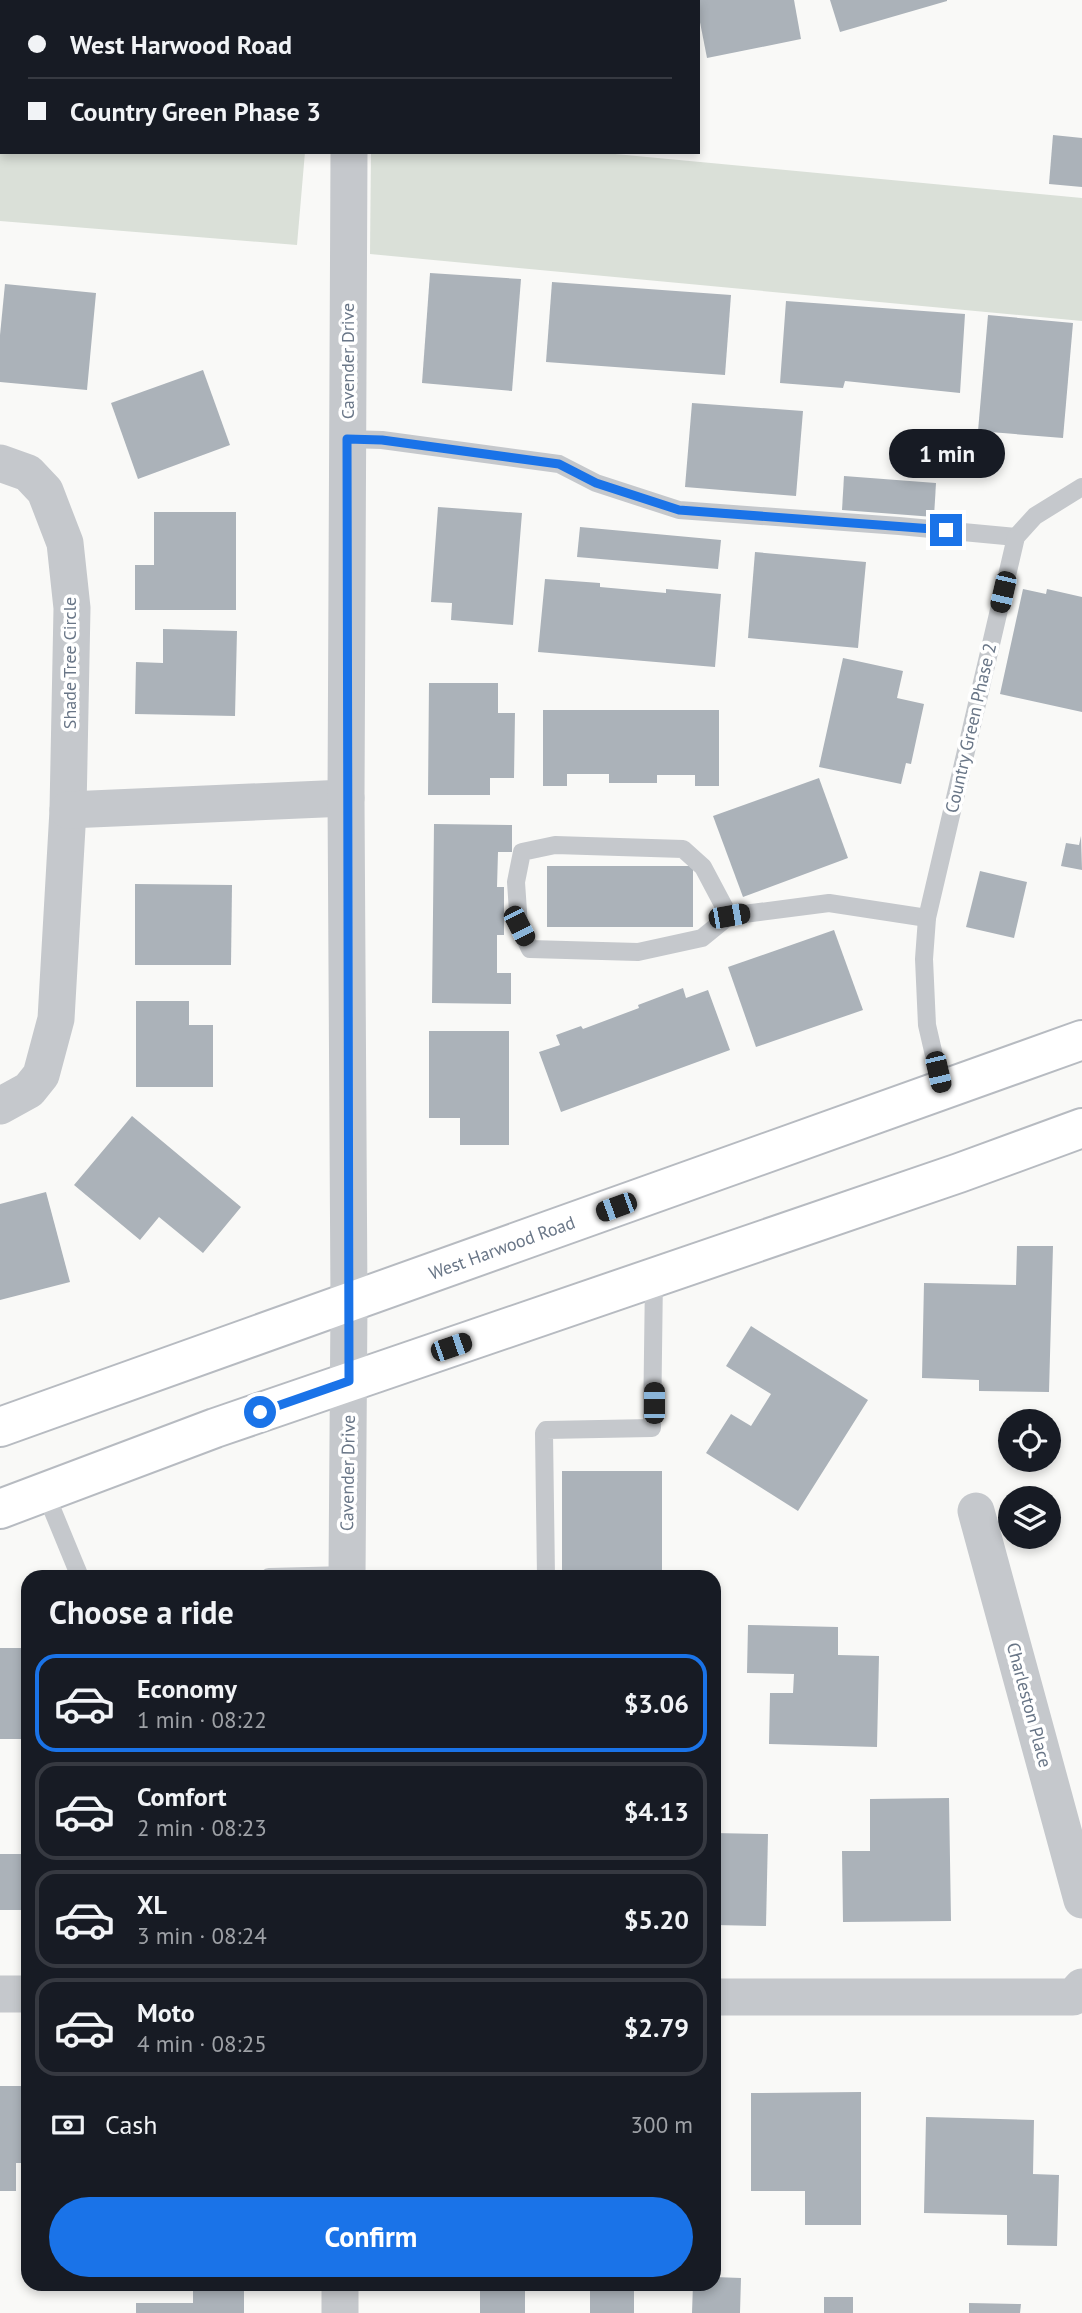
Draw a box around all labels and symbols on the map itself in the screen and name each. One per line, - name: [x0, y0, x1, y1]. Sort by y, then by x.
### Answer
- street label: Cavender Drive: [336, 303, 359, 419]
- callout: 1 min: [888, 428, 1004, 477]
- route end: [930, 514, 962, 546]
- car: [989, 569, 1018, 615]
- street label: Shade Tree Circle: [58, 597, 81, 729]
- street label: Country Green Phase 2: [940, 641, 1001, 815]
- car: [707, 902, 752, 930]
- car: [501, 903, 538, 949]
- car: [924, 1049, 953, 1095]
- car: [593, 1190, 640, 1224]
- street label: West Harwood Road: [426, 1210, 578, 1285]
- car: [428, 1330, 475, 1364]
- car: [644, 1382, 665, 1424]
- route start: [244, 1396, 276, 1428]
- street label: Cavender Drive: [335, 1415, 360, 1531]
- street label: Charleston Place: [1002, 1640, 1057, 1770]

